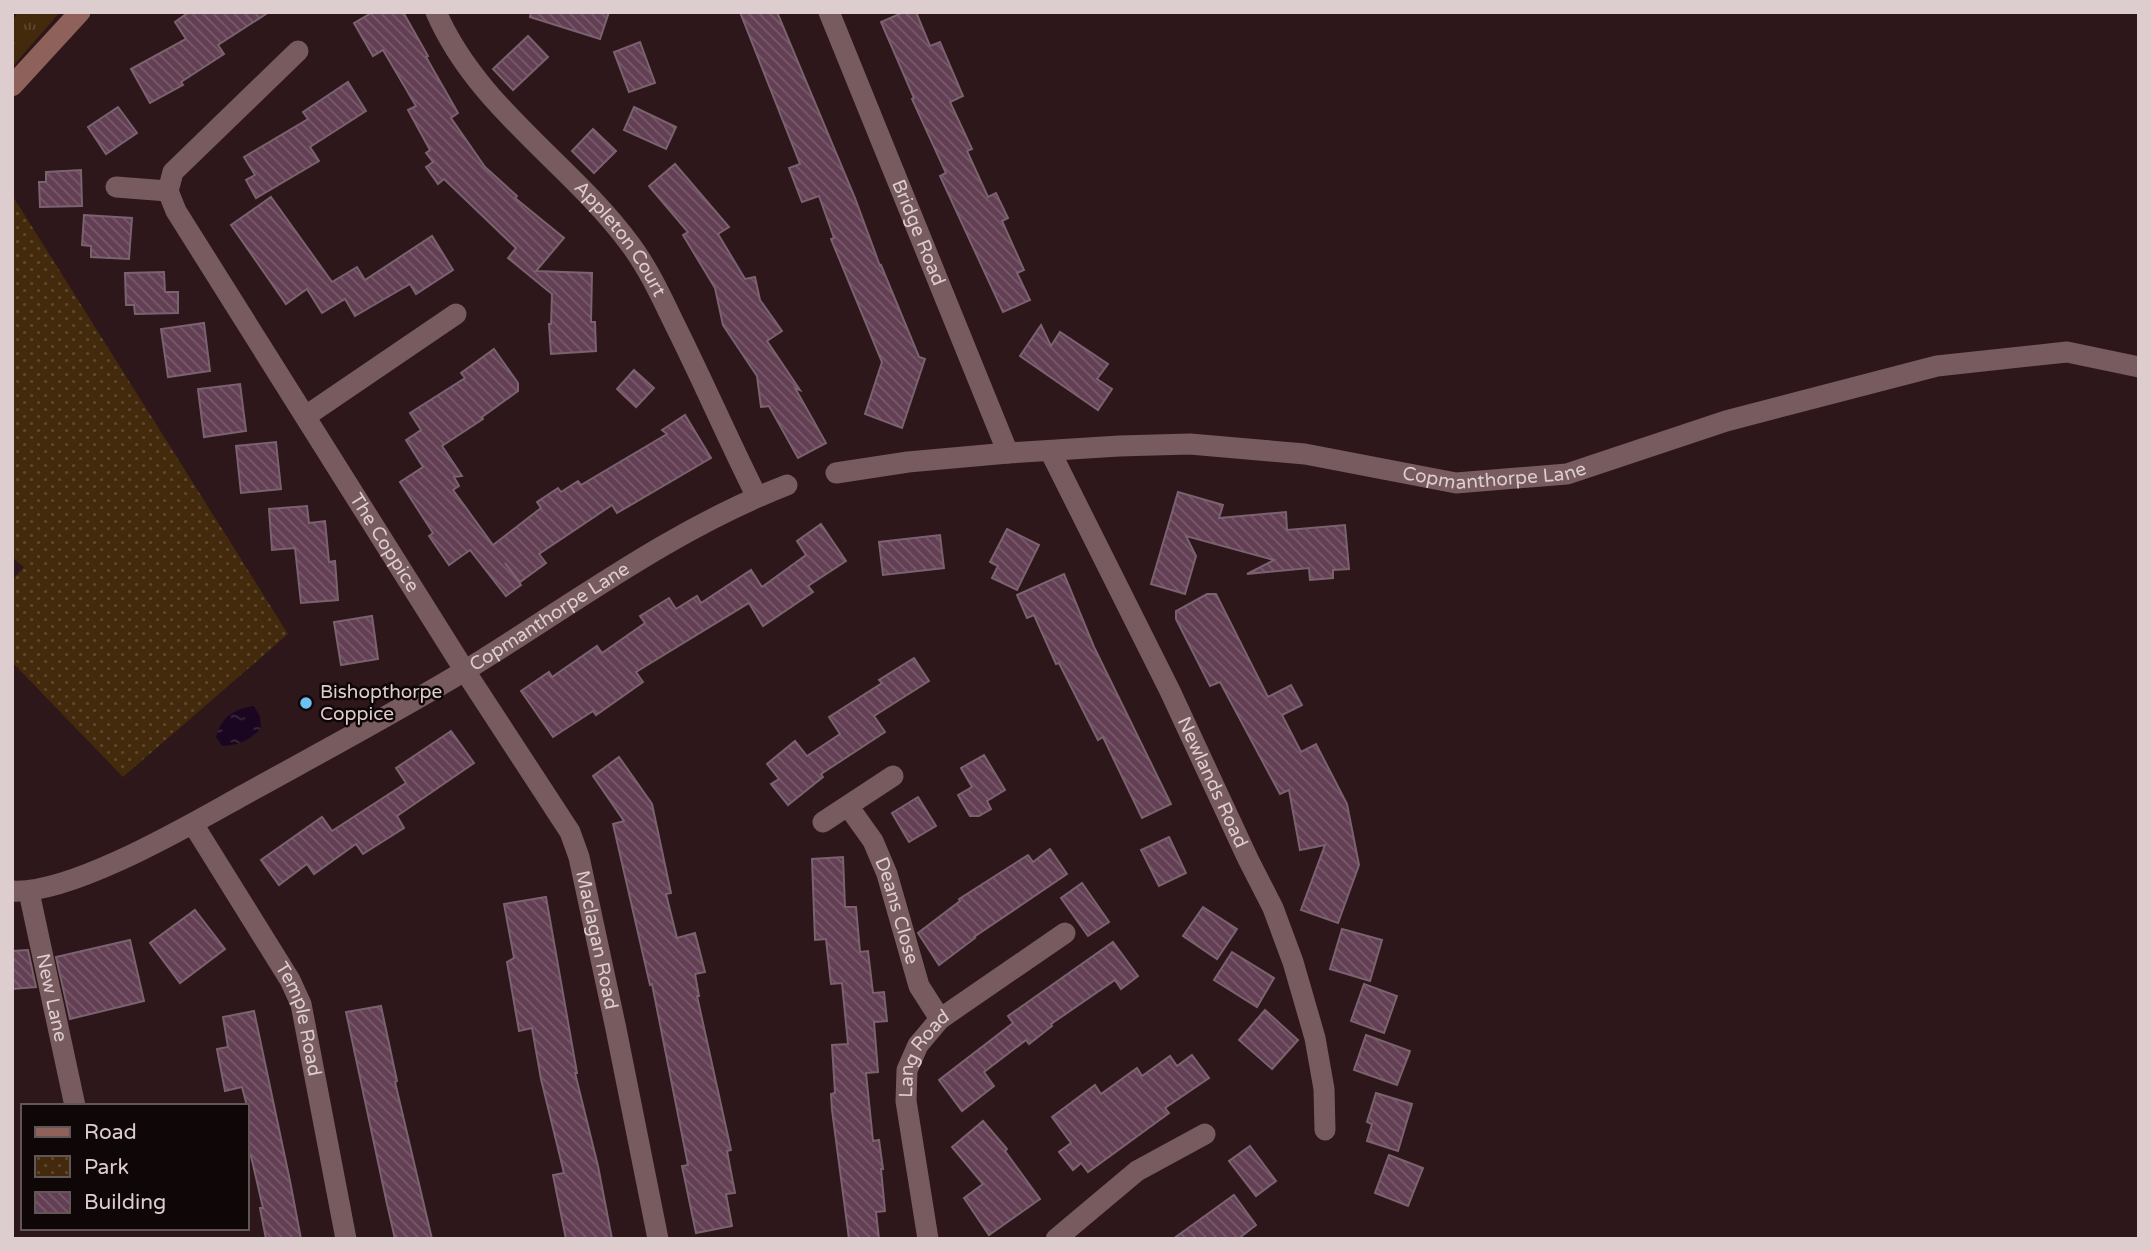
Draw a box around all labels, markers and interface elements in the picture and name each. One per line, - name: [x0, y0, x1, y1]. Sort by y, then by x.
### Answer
- street label: Appleton Court: [570, 176, 670, 300]
- street label: Bridge Road: [887, 176, 950, 289]
- street label: Copmanthorpe Lane: [1401, 457, 1589, 494]
- street label: The Coppice: [345, 489, 424, 596]
- street label: Copmanthorpe Lane: [465, 558, 633, 676]
- place label: Bishopthorpe Coppice: [320, 681, 442, 725]
- marker: Bishopthorpe Coppice: [298, 695, 314, 711]
- street label: Newlands Road: [1173, 713, 1252, 851]
- street label: Deans Close: [870, 854, 923, 967]
- street label: Maclagan Road: [571, 868, 622, 1011]
- street label: New Lane: [32, 951, 72, 1044]
- street label: Temple Road: [271, 958, 326, 1078]
- street label: Lang Road: [895, 1005, 954, 1098]
- legend: [21, 1104, 248, 1230]
- text: Road: [84, 1120, 137, 1145]
- text: Park: [84, 1155, 129, 1180]
- text: Building: [84, 1190, 166, 1215]

